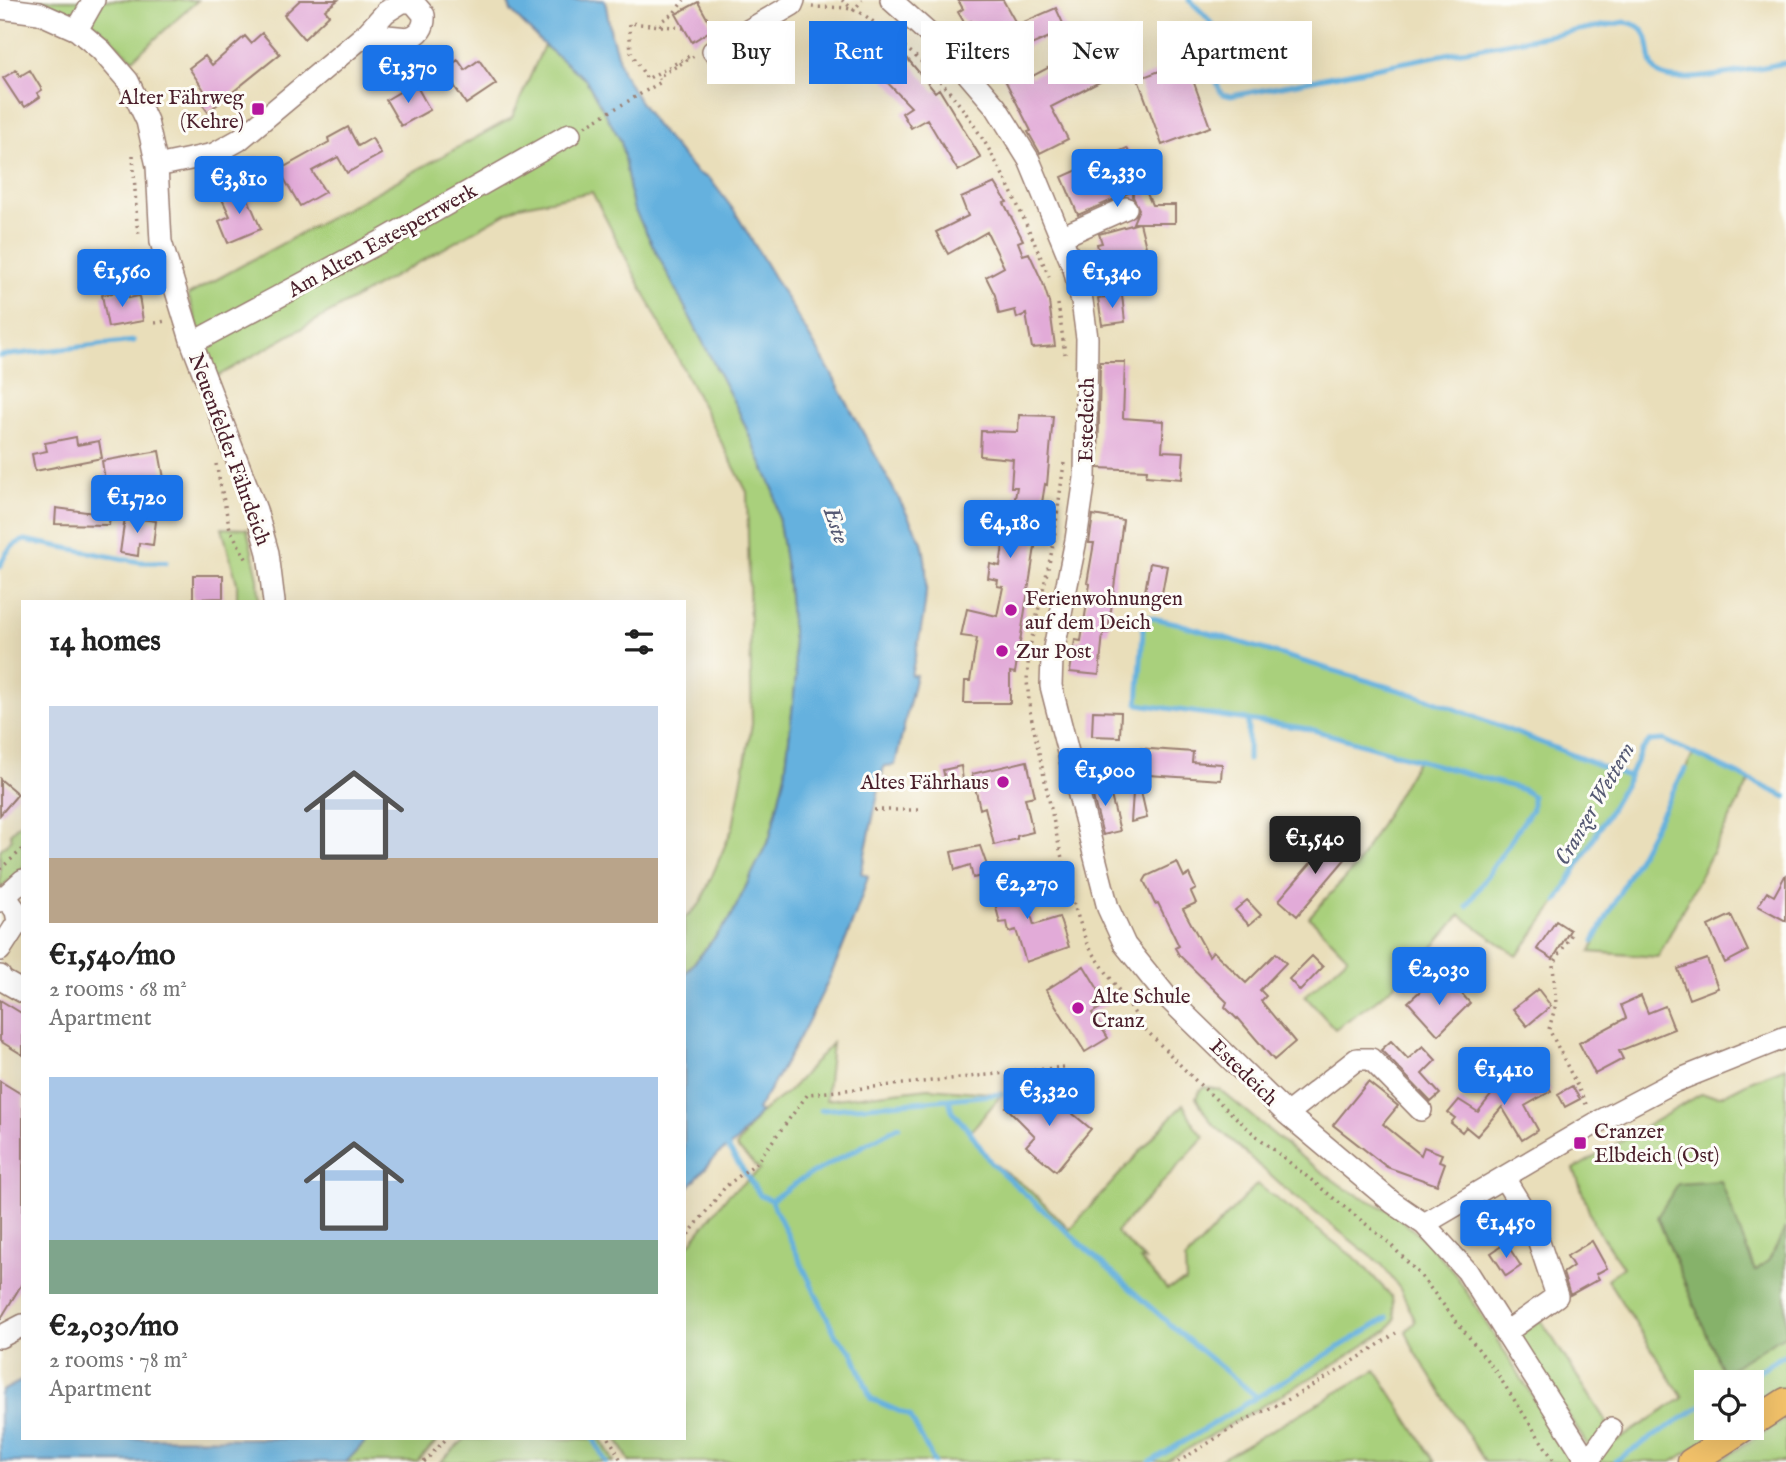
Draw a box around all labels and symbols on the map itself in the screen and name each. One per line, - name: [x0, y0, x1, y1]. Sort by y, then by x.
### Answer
- pin: €1,370: [351, 46, 465, 105]
- place label: Alter Fährweg (Kehre): [118, 85, 245, 136]
- marker: Alter Fährweg (Kehre): [250, 101, 266, 117]
- pin: €2,330: [1060, 150, 1174, 209]
- pin: €3,810: [182, 156, 296, 216]
- street label: Am Alten Estesperrwerk: [282, 178, 483, 305]
- pin: €1,560: [65, 250, 179, 309]
- pin: €1,340: [1055, 250, 1169, 310]
- street label: Neuenfelder Fährdeich: [181, 350, 276, 549]
- street label: Estedeich: [1073, 377, 1102, 463]
- pin: €1,720: [80, 476, 194, 535]
- pin: €4,180: [953, 500, 1067, 560]
- water label: Este: [816, 502, 855, 548]
- place label: Ferienwohnungen auf dem Deich: [1025, 586, 1183, 637]
- marker: Ferienwohnungen auf dem Deich: [1003, 602, 1019, 618]
- place label: Zur Post: [1016, 639, 1092, 666]
- marker: Zur Post: [994, 643, 1010, 659]
- water label: Cranzer Wettern: [1548, 737, 1642, 870]
- pin: €1,900: [1048, 748, 1162, 808]
- place label: Altes Fährhaus: [860, 770, 989, 797]
- marker: Altes Fährhaus: [995, 774, 1011, 790]
- pin: €1,540: [1258, 816, 1372, 876]
- pin: €2,270: [970, 862, 1084, 921]
- pin: €2,030: [1382, 948, 1496, 1007]
- place label: Alte Schule Cranz: [1091, 984, 1191, 1035]
- marker: Alte Schule Cranz: [1070, 1000, 1086, 1016]
- street label: Estedeich: [1203, 1034, 1283, 1112]
- pin: €1,410: [1447, 1048, 1561, 1107]
- pin: €3,320: [992, 1068, 1106, 1128]
- place label: Cranzer Elbdeich (Ost): [1594, 1119, 1719, 1170]
- marker: Cranzer Elbdeich (Ost): [1572, 1135, 1588, 1151]
- pin: €1,450: [1449, 1200, 1563, 1260]

